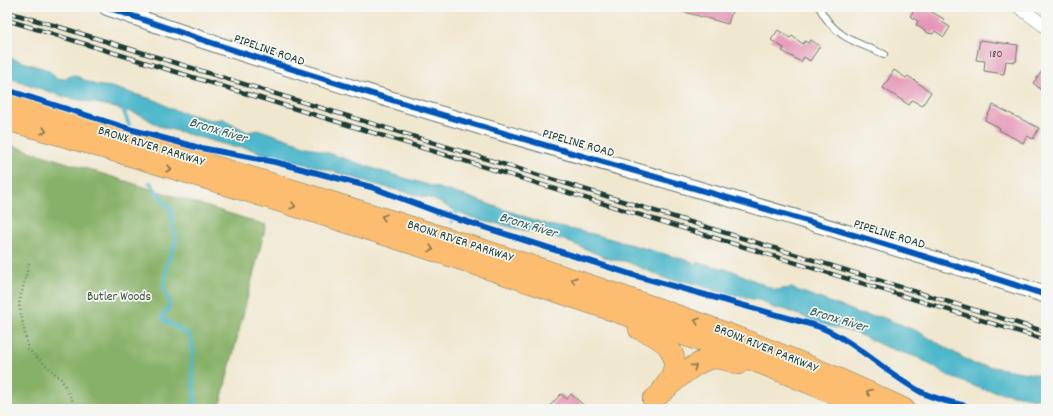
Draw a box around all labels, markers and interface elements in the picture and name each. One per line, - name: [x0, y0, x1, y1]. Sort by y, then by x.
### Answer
- street label: PIPELINE ROAD: [231, 30, 307, 72]
- house number: 180: [990, 47, 1002, 63]
- water label: Bronx River: [187, 113, 251, 150]
- street label: BRONX RIVER PARKWAY: [95, 122, 208, 173]
- street label: PIPELINE ROAD: [540, 125, 616, 163]
- one-way arrow: [41, 126, 48, 135]
- one-way arrow: [165, 164, 172, 173]
- one-way arrow: [290, 201, 297, 210]
- water label: Bronx River: [497, 208, 561, 245]
- one-way arrow: [380, 213, 387, 222]
- street label: PIPELINE ROAD: [851, 215, 927, 255]
- street label: BRONX RIVER PARKWAY: [405, 216, 517, 268]
- one-way arrow: [427, 244, 434, 253]
- one-way arrow: [570, 276, 577, 284]
- park label: Butler Woods: [87, 288, 151, 307]
- water label: Bronx River: [807, 302, 871, 339]
- one-way arrow: [693, 318, 700, 326]
- street label: BRONX RIVER PARKWAY: [711, 320, 822, 379]
- one-way arrow: [690, 365, 697, 372]
- one-way arrow: [865, 389, 873, 397]

